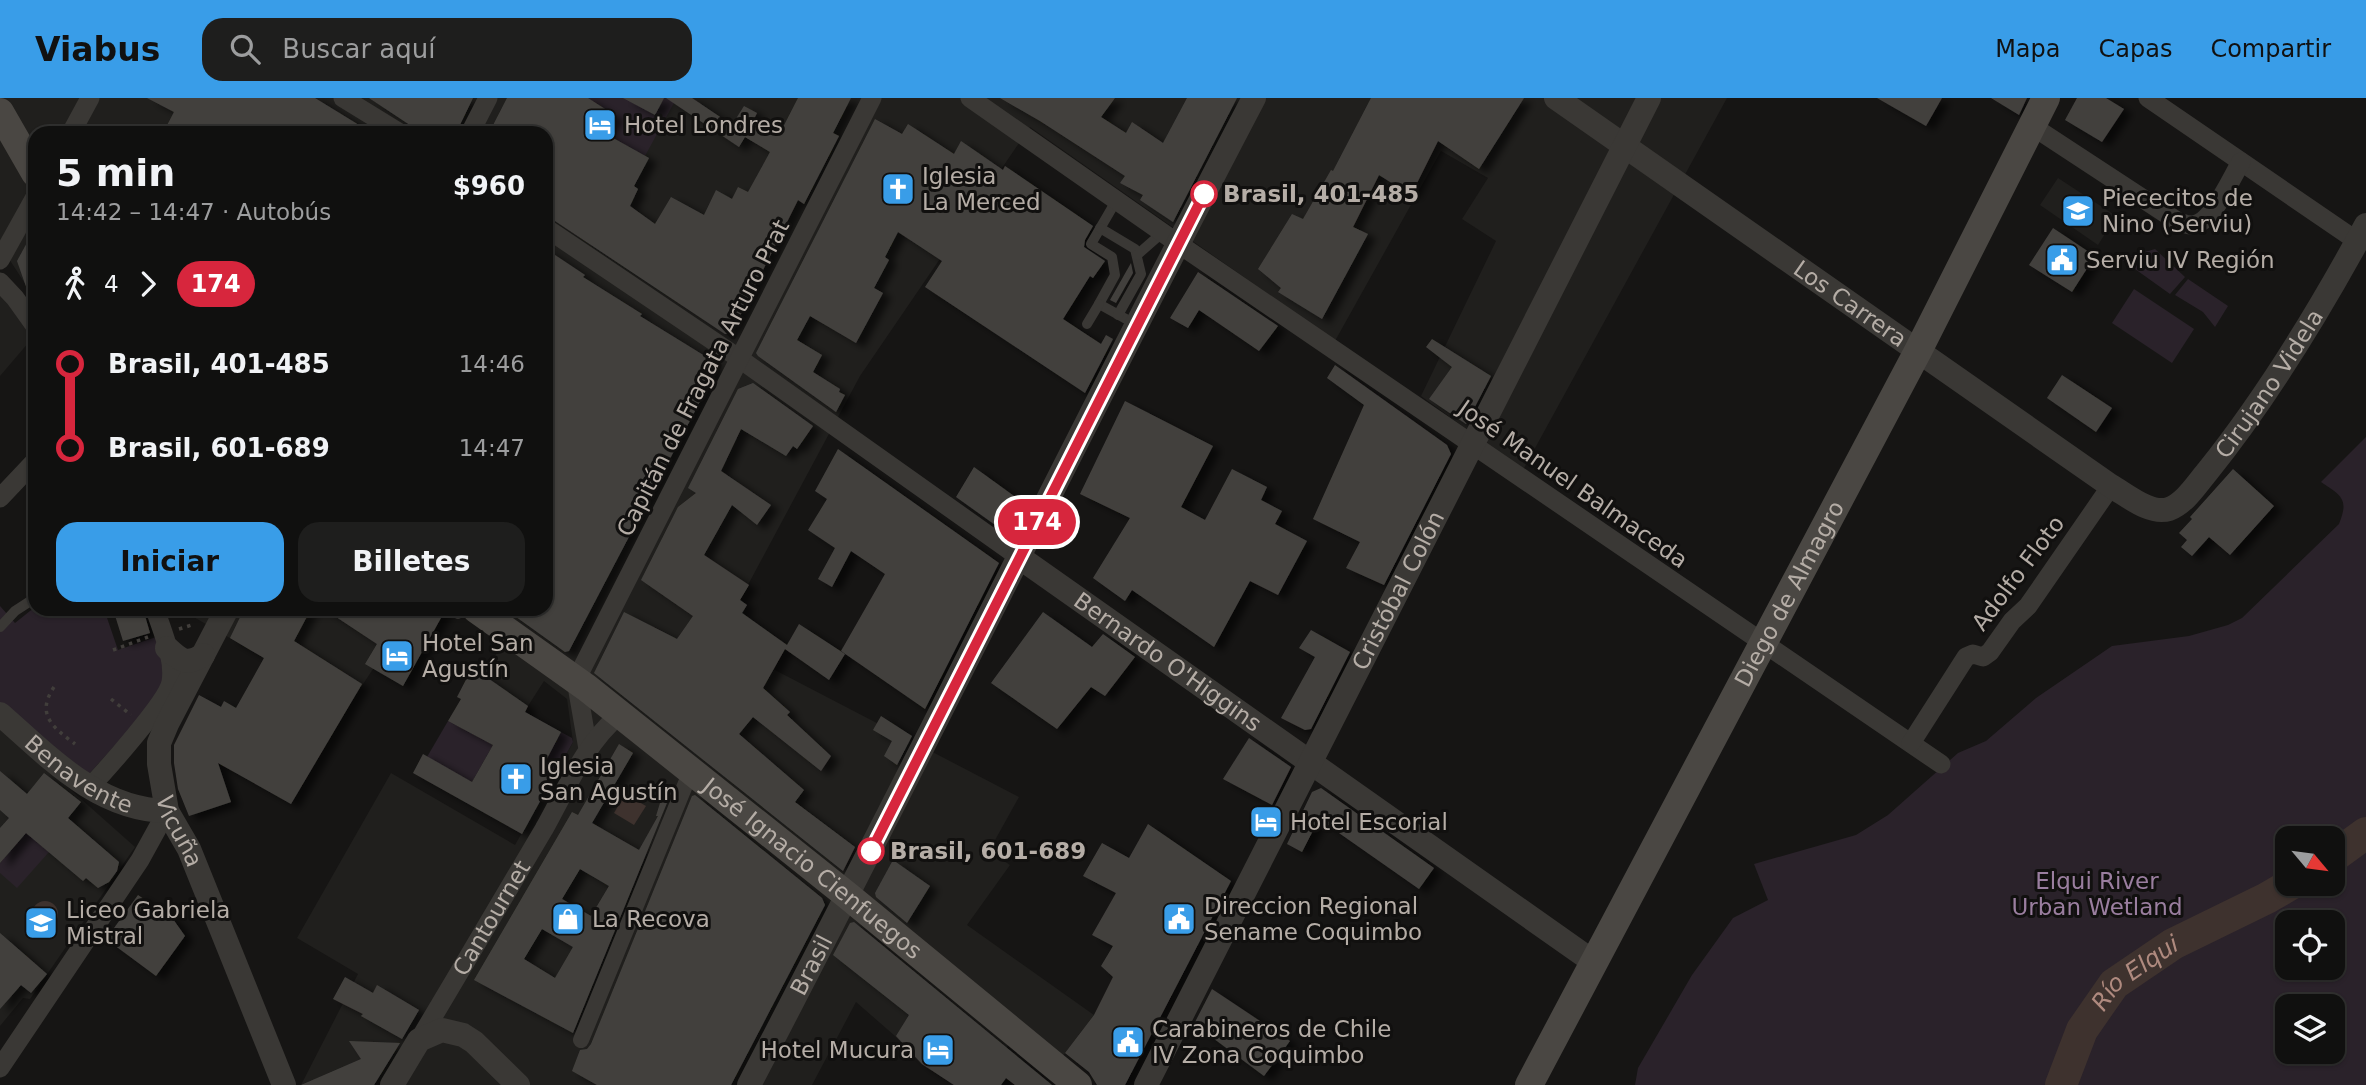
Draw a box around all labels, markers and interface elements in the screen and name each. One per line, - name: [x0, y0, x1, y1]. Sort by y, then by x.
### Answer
- search box: [202, 18, 692, 81]
- text: Viabus: [35, 30, 160, 69]
- icon: search: [226, 30, 264, 68]
- text: Buscar aquí: [282, 34, 435, 64]
- text: Mapa: [1995, 35, 2061, 63]
- text: Capas: [2099, 35, 2172, 63]
- text: Compartir: [2210, 35, 2331, 63]
- hotel icon: Hotel Londres: [581, 106, 619, 144]
- place label: Hotel Londres: [624, 112, 783, 138]
- text: 5 min: [56, 151, 175, 195]
- place label: Iglesia La Merced: [922, 163, 1041, 215]
- church icon: Iglesia La Merced: [879, 170, 917, 208]
- text: $960: [453, 171, 525, 201]
- marker: Brasil, 401-485: [1191, 181, 1217, 207]
- place label: Brasil, 401-485: [1223, 181, 1419, 207]
- place label: Piececitos de Nino (Serviu): [2102, 185, 2253, 237]
- school or university icon: Piececitos de Nino (Serviu): [2059, 192, 2097, 230]
- text: 14:42 – 14:47 · Autobús: [56, 199, 331, 225]
- street label: Capitán de Fragata Arturo Prat: [612, 215, 794, 541]
- public building icon: Serviu IV Región: [2043, 241, 2081, 279]
- place label: Serviu IV Región: [2086, 247, 2275, 273]
- street label: Los Carrera: [1789, 255, 1912, 352]
- icon: walk: [56, 265, 94, 303]
- icon: forward: [129, 265, 167, 303]
- text: 174: [191, 270, 241, 298]
- text: 4: [104, 271, 119, 297]
- street label: Cirujano Videla: [2210, 305, 2328, 463]
- text: Brasil, 401-485: [108, 349, 330, 379]
- text: 14:46: [459, 351, 525, 377]
- street label: José Manuel Balmaceda: [1452, 394, 1692, 573]
- text: Brasil, 601-689: [108, 433, 330, 463]
- text: 14:47: [459, 435, 525, 461]
- street label: Diego de Almagro: [1729, 496, 1849, 691]
- line badge: 174: [997, 499, 1077, 545]
- street label: Cristóbal Colón: [1347, 507, 1449, 674]
- text: 174: [1012, 508, 1062, 536]
- street label: Adolfo Floto: [1966, 511, 2070, 635]
- button: Iniciar: [56, 522, 284, 602]
- button: Billetes: [298, 522, 525, 602]
- street label: Bernardo O'Higgins: [1069, 587, 1266, 737]
- place label: Hotel San Agustín: [422, 630, 534, 682]
- hotel icon: Hotel San Agustín: [378, 637, 416, 675]
- street label: Benavente: [20, 730, 136, 818]
- place label: Iglesia San Agustín: [540, 753, 677, 805]
- church icon: Iglesia San Agustín: [497, 760, 535, 798]
- street label: José Ignacio Cienfuegos: [696, 771, 927, 964]
- street label: Vicuña: [152, 793, 208, 870]
- hotel icon: Hotel Escorial: [1247, 803, 1285, 841]
- place label: Hotel Escorial: [1290, 809, 1448, 835]
- north arrow: [2275, 826, 2345, 896]
- map controls: [2275, 826, 2345, 1064]
- marker: Brasil, 601-689: [858, 838, 884, 864]
- place label: Brasil, 601-689: [890, 838, 1086, 864]
- street label: Cantournet: [447, 856, 535, 980]
- park label: Elqui River Urban Wetland: [2011, 868, 2183, 920]
- place label: Direccion Regional Sename Coquimbo: [1204, 893, 1422, 945]
- place label: Liceo Gabriela Mistral: [66, 897, 230, 949]
- shop icon: La Recova: [549, 900, 587, 938]
- public building icon: Direccion Regional Sename Coquimbo: [1160, 900, 1198, 938]
- school or university icon: Liceo Gabriela Mistral: [22, 904, 60, 942]
- place label: La Recova: [592, 906, 710, 932]
- button: locate: [2275, 910, 2345, 980]
- water label: Río Elqui: [2086, 929, 2183, 1016]
- street label: Brasil: [785, 931, 838, 1000]
- button: layers: [2275, 994, 2345, 1064]
- place label: Carabineros de Chile IV Zona Coquimbo: [1152, 1016, 1391, 1068]
- public building icon: Carabineros de Chile IV Zona Coquimbo: [1109, 1023, 1147, 1061]
- hotel icon: Hotel Mucura: [919, 1031, 957, 1069]
- place label: Hotel Mucura: [761, 1037, 914, 1063]

